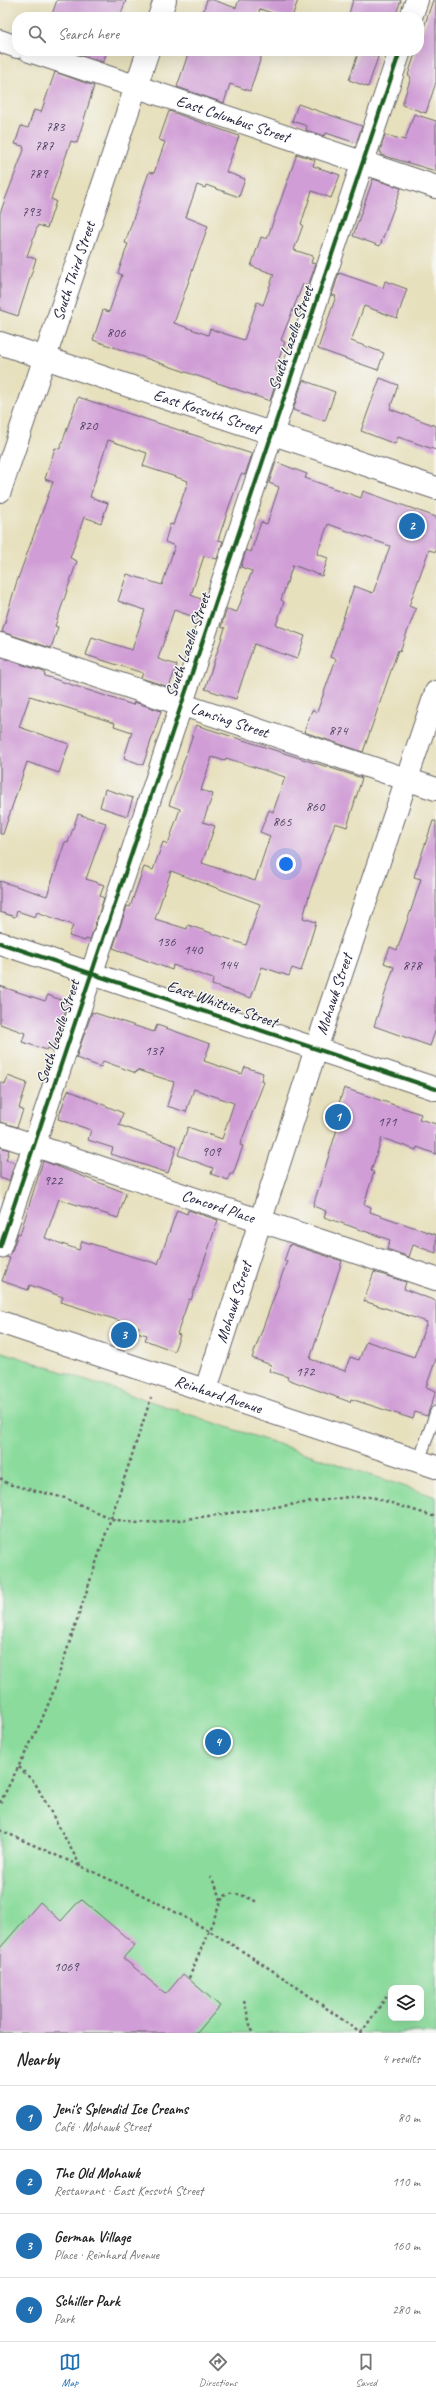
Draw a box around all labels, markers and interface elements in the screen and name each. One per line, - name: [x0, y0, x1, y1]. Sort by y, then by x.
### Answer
- search box: [12, 12, 424, 56]
- icon: search: [26, 23, 48, 45]
- text: Search here: [58, 25, 119, 44]
- street label: East Columbus Street: [174, 91, 295, 148]
- house number: 783: [46, 118, 66, 135]
- house number: 787: [35, 137, 54, 154]
- house number: 789: [29, 165, 49, 182]
- house number: 793: [22, 203, 42, 220]
- street label: South Third Street: [48, 217, 100, 323]
- street label: South Lazelle Street: [264, 282, 319, 393]
- house number: 806: [107, 324, 126, 341]
- street label: East Kossuth Street: [151, 385, 265, 440]
- house number: 820: [79, 417, 99, 434]
- pin: 2: [399, 511, 425, 541]
- street label: South Lazelle Street: [161, 589, 216, 700]
- street label: Lansing Street: [188, 698, 273, 743]
- house number: 874: [329, 722, 349, 739]
- house number: 860: [306, 798, 326, 815]
- house number: 865: [273, 813, 292, 830]
- your location: [276, 854, 296, 874]
- house number: 136: [157, 933, 176, 950]
- house number: 140: [184, 941, 204, 958]
- street label: Mohawk Street: [312, 949, 358, 1037]
- house number: 144: [219, 956, 239, 973]
- house number: 878: [403, 957, 423, 974]
- street label: South Lazelle Street: [32, 976, 85, 1087]
- street label: East Whittier Street: [164, 976, 282, 1033]
- house number: 137: [145, 1042, 164, 1059]
- pin: 1: [325, 1102, 351, 1132]
- house number: 171: [378, 1113, 397, 1130]
- house number: 909: [202, 1143, 222, 1160]
- house number: 922: [44, 1172, 64, 1189]
- street label: Concord Place: [179, 1185, 259, 1229]
- street label: Mohawk Street: [212, 1257, 257, 1345]
- pin: 3: [111, 1320, 137, 1350]
- house number: 172: [296, 1363, 316, 1380]
- street label: Reinhard Avenue: [172, 1371, 266, 1419]
- pin: 4: [205, 1727, 231, 1757]
- house number: 1069: [53, 1958, 80, 1975]
- map controls: [388, 1985, 424, 2021]
- button: layers: [388, 1985, 424, 2021]
- text: Nearby: [16, 2049, 59, 2070]
- text: 4 results: [382, 2051, 420, 2067]
- text: Jeni's Splendid Ice Creams: [54, 2100, 188, 2119]
- text: 1: [26, 2110, 32, 2126]
- text: 80 m: [398, 2110, 420, 2126]
- text: Café · Mohawk Street: [54, 2119, 151, 2135]
- text: The Old Mohawk: [54, 2164, 140, 2183]
- text: 2: [26, 2174, 32, 2190]
- text: 110 m: [392, 2174, 420, 2190]
- text: Restaurant · East Kossuth Street: [54, 2183, 203, 2199]
- text: German Village: [54, 2228, 130, 2247]
- text: 3: [26, 2238, 32, 2254]
- text: 160 m: [392, 2238, 420, 2254]
- text: Place · Reinhard Avenue: [54, 2247, 159, 2263]
- text: Schiller Park: [54, 2292, 120, 2311]
- text: 4: [26, 2302, 32, 2318]
- text: 280 m: [392, 2302, 420, 2318]
- text: Park: [54, 2311, 75, 2327]
- tab: Map: [59, 2351, 81, 2389]
- tab: Directions: [199, 2351, 237, 2389]
- tab: Saved: [355, 2351, 377, 2389]

